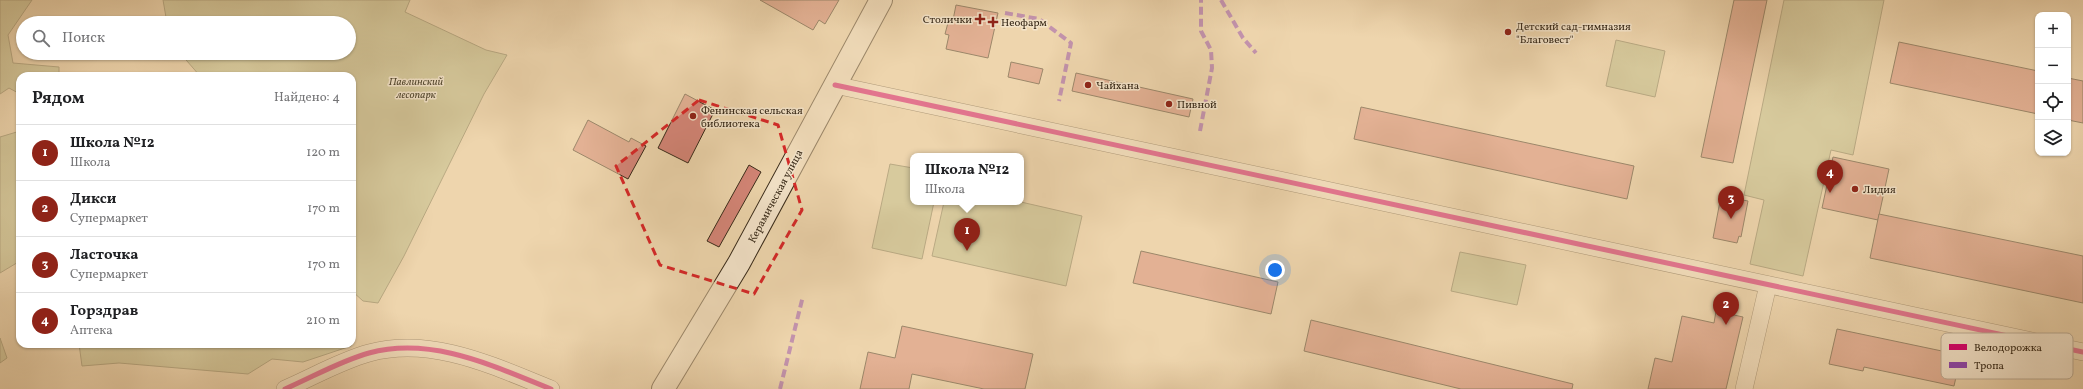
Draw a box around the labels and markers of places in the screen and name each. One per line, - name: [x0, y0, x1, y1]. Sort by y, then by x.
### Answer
- place label: Столички: [923, 13, 972, 28]
- marker: Столички: [975, 14, 985, 24]
- place label: Неофарм: [1001, 16, 1047, 31]
- marker: Неофарм: [988, 17, 998, 27]
- place label: Детский сад-гимназия "Благовест": [1516, 20, 1631, 48]
- marker: Детский сад-гимназия "Благовест": [1503, 27, 1513, 37]
- place label: Чайхана: [1096, 79, 1140, 94]
- marker: Чайхана: [1083, 80, 1093, 90]
- place label: Пивной: [1177, 98, 1217, 113]
- marker: Пивной: [1164, 99, 1174, 109]
- place label: Фенинская сельская библиотека: [701, 104, 803, 132]
- marker: Фенинская сельская библиотека: [688, 111, 698, 121]
- pin: 4: [1817, 160, 1843, 193]
- place label: Лидия: [1863, 183, 1896, 198]
- marker: Лидия: [1850, 184, 1860, 194]
- pin: 3: [1718, 186, 1744, 219]
- pin: 1: [954, 218, 980, 251]
- pin: 2: [1713, 292, 1739, 325]

